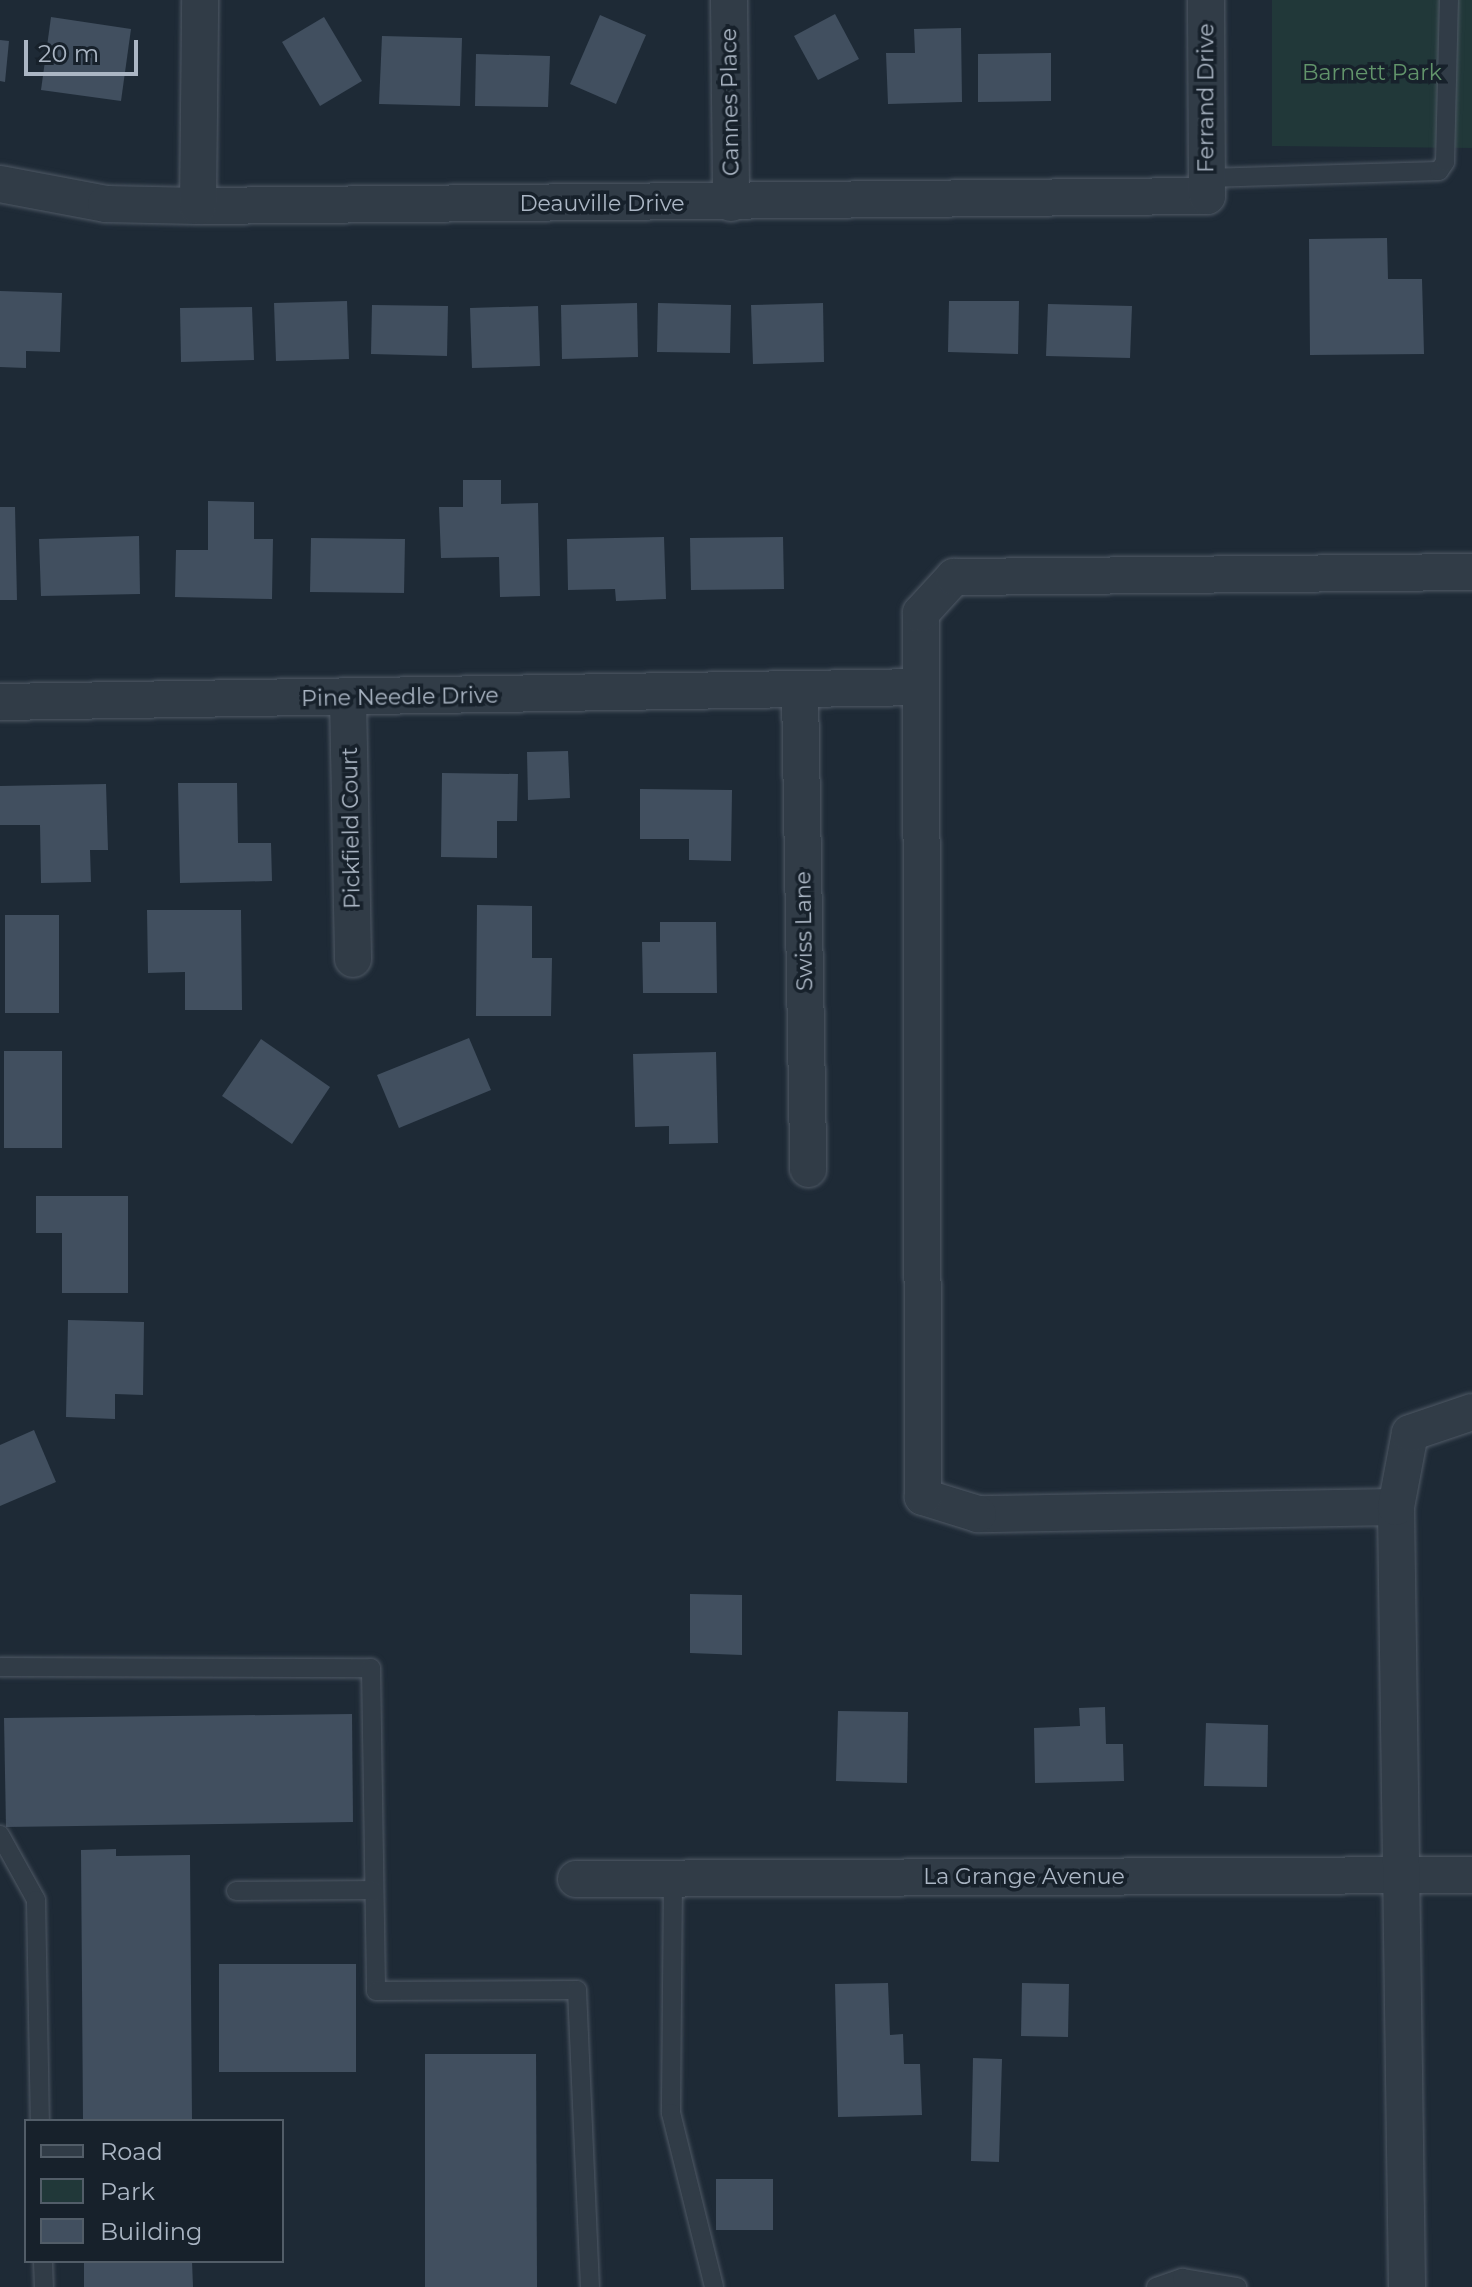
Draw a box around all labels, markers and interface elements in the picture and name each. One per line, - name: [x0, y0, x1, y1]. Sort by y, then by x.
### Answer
- street label: Ferrand Drive: [1193, 23, 1219, 173]
- scale bar: [28, 24, 142, 74]
- street label: Cannes Place: [716, 28, 744, 176]
- text: 20 m: [38, 39, 99, 68]
- park label: Barnett Park: [1302, 60, 1442, 86]
- street label: Deauville Drive: [519, 191, 685, 217]
- street label: Pine Needle Drive: [301, 682, 499, 712]
- street label: Pickfield Court: [336, 747, 366, 909]
- street label: Swiss Lane: [790, 871, 818, 991]
- street label: La Grange Avenue: [923, 1864, 1125, 1890]
- legend: [24, 2119, 284, 2263]
- text: Road: [100, 2137, 163, 2166]
- text: Park: [100, 2177, 155, 2206]
- text: Building: [100, 2217, 203, 2246]

